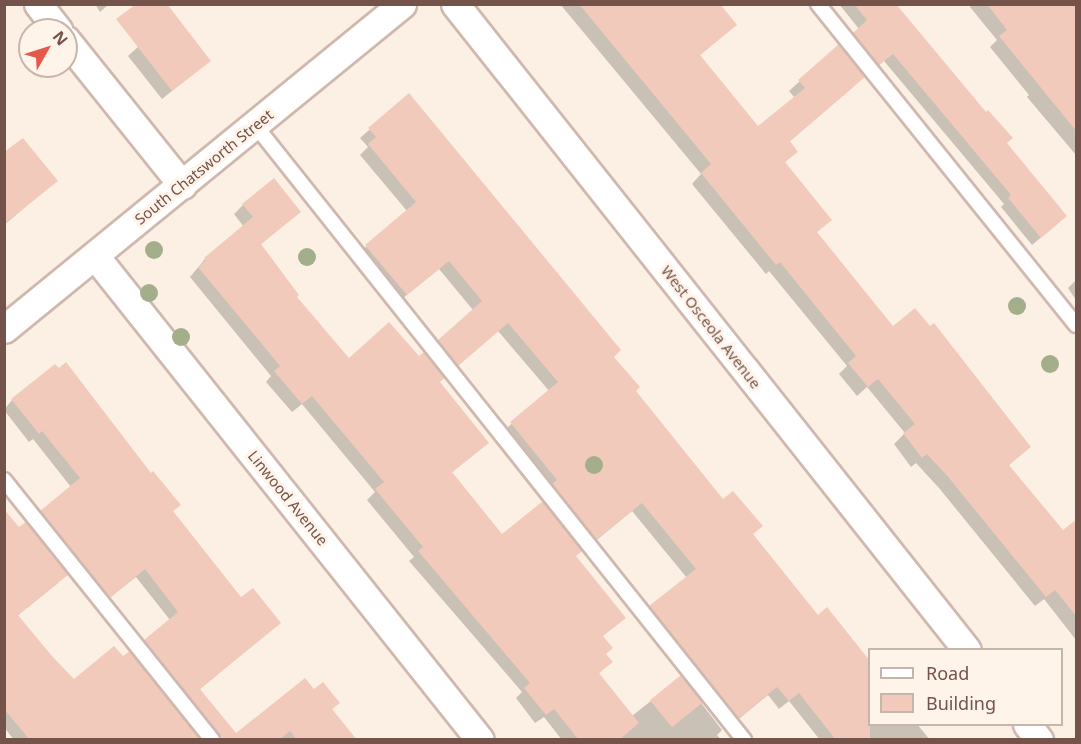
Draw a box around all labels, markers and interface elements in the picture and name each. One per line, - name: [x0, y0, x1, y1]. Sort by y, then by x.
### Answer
- north arrow: [18, 18, 78, 78]
- text: N: [48, 26, 73, 50]
- street label: South Chatsworth Street: [131, 106, 277, 228]
- street label: West Osceola Avenue: [657, 262, 765, 392]
- street label: Linwood Avenue: [244, 447, 332, 549]
- legend: [868, 648, 1063, 726]
- text: Road: [926, 661, 969, 685]
- text: Building: [926, 691, 996, 715]

